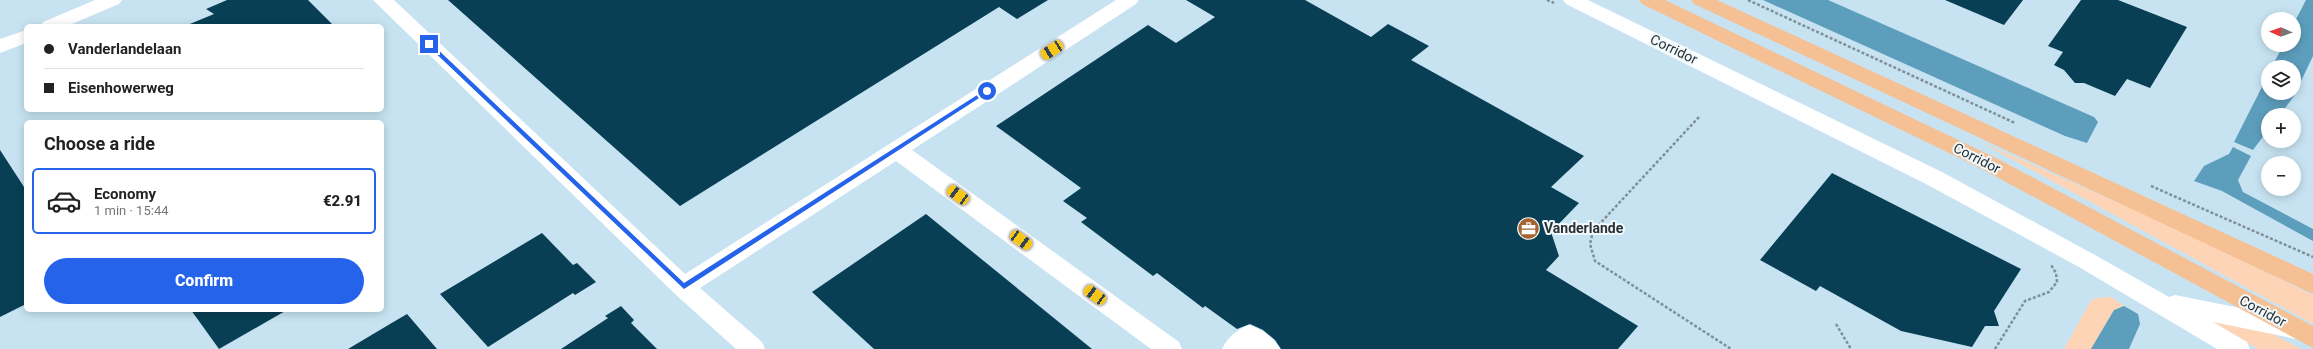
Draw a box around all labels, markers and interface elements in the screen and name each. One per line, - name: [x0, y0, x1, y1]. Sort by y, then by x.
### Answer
- north arrow: [2261, 12, 2301, 52]
- map controls: [2261, 12, 2301, 196]
- street label: Corridor: [1648, 31, 1700, 67]
- route end: [420, 35, 438, 53]
- car: [1039, 38, 1065, 62]
- text: Vanderlandelaan: [68, 40, 181, 58]
- button: layers: [2261, 60, 2301, 100]
- text: Eisenhowerweg: [68, 79, 174, 97]
- route start: [978, 82, 996, 100]
- button: +: [2261, 108, 2301, 148]
- text: Choose a ride: [44, 133, 155, 154]
- street label: Corridor: [1951, 139, 2003, 177]
- button: −: [2261, 156, 2301, 196]
- icon: car: [46, 183, 82, 219]
- car: [945, 183, 971, 207]
- text: Economy: [94, 185, 156, 203]
- text: €2.91: [323, 192, 362, 210]
- text: 1 min · 15:44: [94, 203, 169, 218]
- office icon: Vanderlande: [1516, 215, 1542, 241]
- place label: Vanderlande: [1544, 220, 1624, 236]
- car: [1008, 228, 1034, 252]
- button: Confirm: [44, 258, 364, 304]
- car: [1082, 283, 1108, 307]
- street label: Corridor: [2237, 292, 2289, 330]

